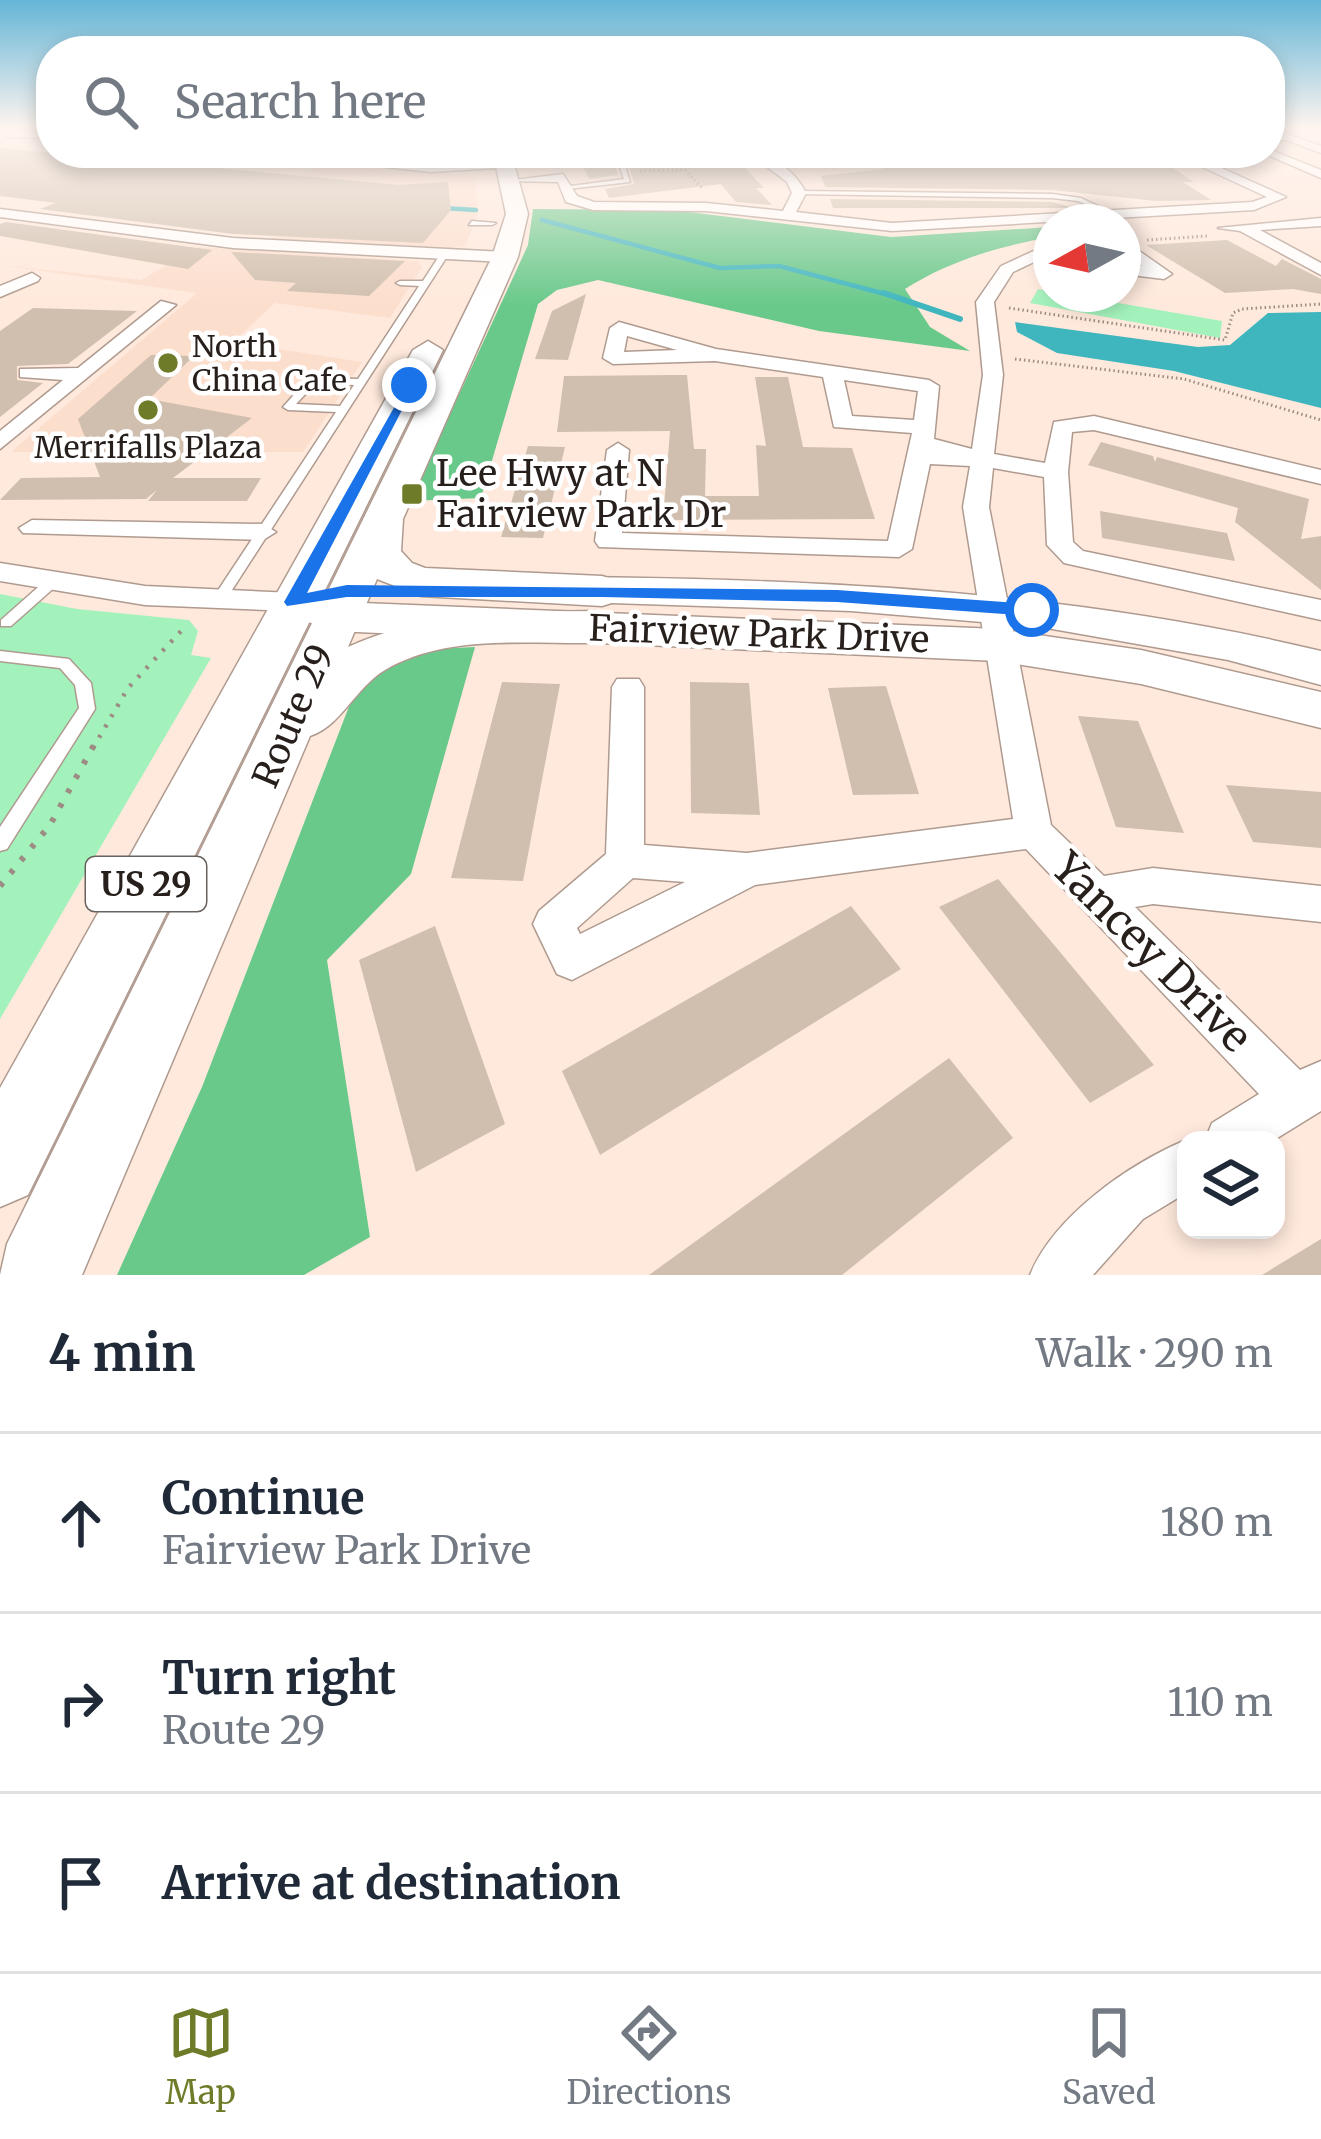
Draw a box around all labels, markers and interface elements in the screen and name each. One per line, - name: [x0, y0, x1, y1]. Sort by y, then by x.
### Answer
- search box: [36, 36, 1285, 168]
- icon: search: [78, 69, 144, 135]
- text: Search here: [174, 74, 426, 130]
- north arrow: [1033, 204, 1141, 312]
- place label: North China Cafe: [192, 327, 347, 399]
- marker: North China Cafe: [155, 350, 181, 376]
- route end: [382, 358, 436, 412]
- marker: Merrifalls Plaza: [135, 397, 161, 423]
- place label: Merrifalls Plaza: [34, 428, 262, 466]
- place label: Lee Hwy at N Fairview Park Dr: [436, 451, 727, 537]
- marker: Lee Hwy at N Fairview Park Dr: [399, 481, 425, 507]
- route start: [1005, 583, 1059, 637]
- street label: Fairview Park Drive: [588, 606, 930, 662]
- street label: Route 29: [243, 638, 343, 794]
- street label: Yancey Drive: [1041, 841, 1263, 1063]
- road number: US 29: [86, 857, 206, 911]
- map controls: [1177, 1131, 1285, 1239]
- button: layers: [1177, 1131, 1285, 1239]
- text: 4 min: [48, 1321, 196, 1385]
- text: Walk · 290 m: [1036, 1329, 1273, 1378]
- text: Continue: [162, 1470, 364, 1526]
- icon: ahead: [48, 1490, 114, 1556]
- text: 180 m: [1160, 1498, 1273, 1547]
- text: Fairview Park Drive: [162, 1526, 531, 1575]
- text: Turn right: [162, 1650, 396, 1706]
- icon: right: [48, 1670, 114, 1736]
- text: 110 m: [1168, 1678, 1273, 1727]
- text: Route 29: [162, 1706, 325, 1755]
- icon: arrive: [48, 1850, 114, 1916]
- text: Arrive at destination: [162, 1855, 620, 1911]
- tab: Map: [165, 2000, 236, 2113]
- tab: Directions: [566, 2000, 731, 2113]
- tab: Saved: [1062, 2000, 1156, 2113]

